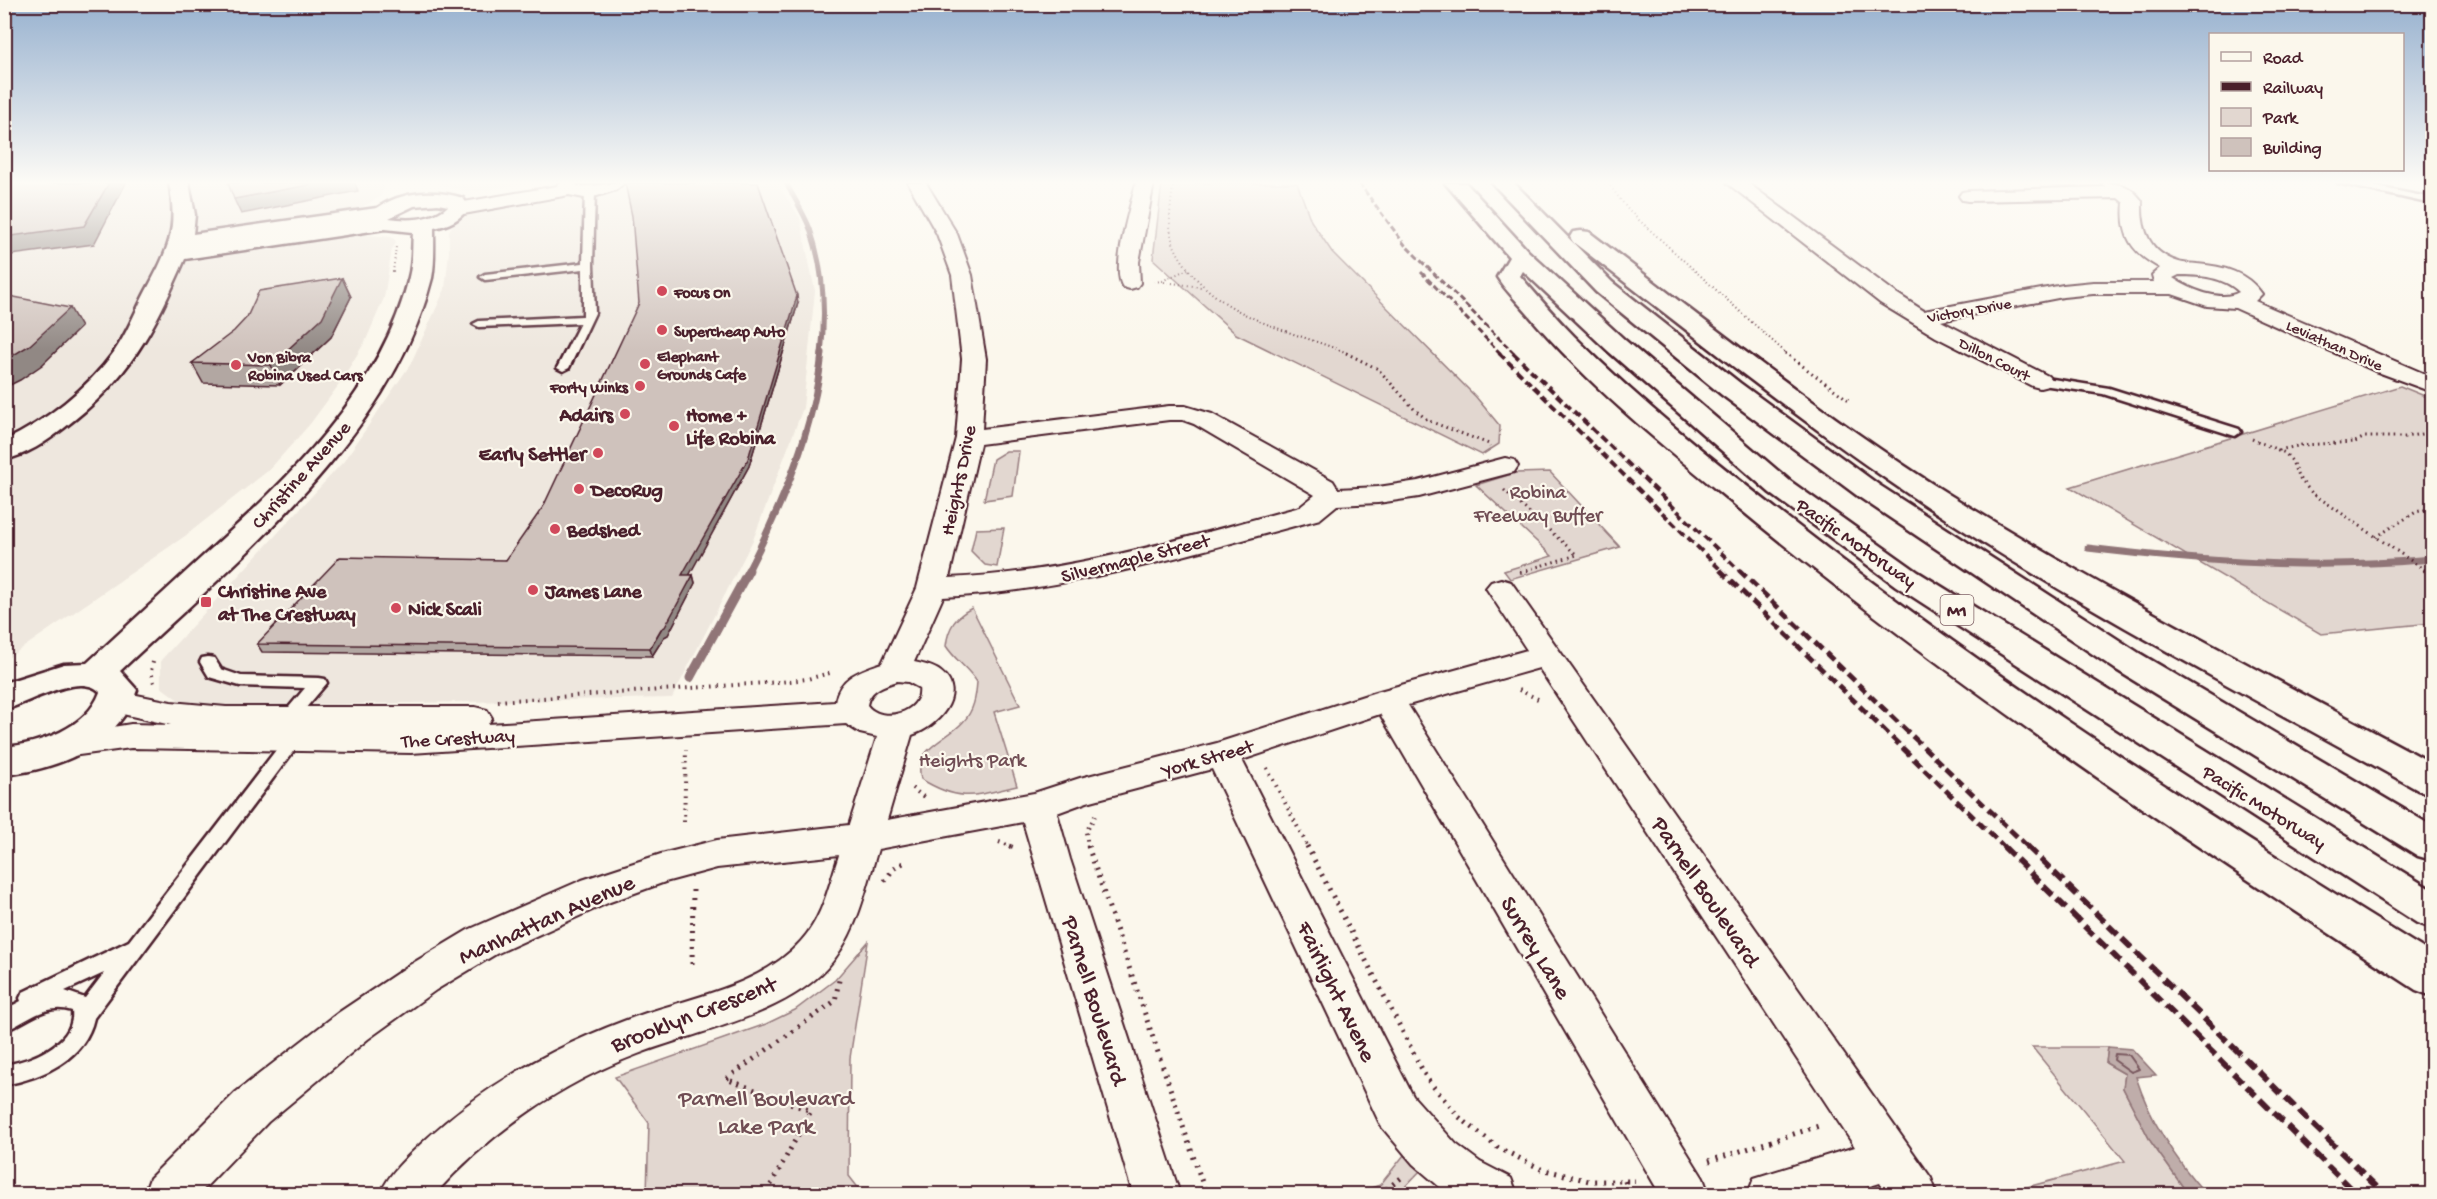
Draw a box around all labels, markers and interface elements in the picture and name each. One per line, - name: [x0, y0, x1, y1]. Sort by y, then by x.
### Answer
- legend: [2209, 33, 2404, 171]
- text: Road: [2263, 49, 2304, 70]
- text: Railway: [2263, 79, 2323, 100]
- text: Park: [2262, 109, 2299, 130]
- text: Building: [2262, 139, 2322, 160]
- marker: Focus On: [655, 284, 669, 298]
- place label: Focus On: [673, 285, 731, 304]
- street label: Victory Drive: [1925, 296, 2014, 329]
- street label: Leviathan Drive: [2282, 317, 2386, 377]
- marker: Supercheap Auto: [655, 323, 669, 337]
- place label: Supercheap Auto: [674, 324, 786, 343]
- street label: Dillon Court: [1954, 335, 2033, 388]
- place label: Elephant Grounds Cafe: [657, 349, 747, 386]
- place label: Von Bibra Robina Used Cars: [247, 350, 364, 387]
- marker: Elephant Grounds Cafe: [638, 357, 652, 371]
- marker: Von Bibra Robina Used Cars: [229, 358, 243, 372]
- marker: Forty Winks: [633, 379, 647, 393]
- place label: Forty Winks: [549, 380, 629, 399]
- place label: Adairs: [559, 406, 615, 429]
- place label: Home + Life Robina: [686, 406, 776, 452]
- marker: Adairs: [618, 407, 632, 421]
- street label: Christine Avenue: [248, 417, 358, 535]
- marker: Home + Life Robina: [667, 419, 681, 433]
- street label: Heights Drive: [938, 423, 983, 538]
- place label: Early Settler: [479, 445, 588, 468]
- marker: Early Settler: [591, 446, 605, 460]
- place label: DecoRug: [589, 481, 663, 504]
- marker: DecoRug: [572, 482, 586, 496]
- park label: Robina Freeway Buffer: [1473, 483, 1604, 529]
- street label: Pacific Motorway: [1790, 494, 1920, 595]
- place label: Bedshed: [566, 521, 642, 544]
- marker: Bedshed: [548, 522, 562, 536]
- street label: Silvermaple Street: [1059, 530, 1214, 590]
- place label: Christine Ave at The Crestway: [217, 582, 356, 628]
- place label: James Lane: [544, 582, 642, 605]
- marker: James Lane: [526, 583, 540, 597]
- marker: Christine Ave at The Crestway: [199, 595, 213, 609]
- road number: M1: [1940, 595, 1974, 625]
- place label: Nick Scali: [408, 600, 482, 623]
- marker: Nick Scali: [389, 601, 403, 615]
- street label: The Crestway: [400, 726, 516, 755]
- street label: York Street: [1158, 736, 1258, 785]
- park label: Heights Park: [919, 751, 1027, 774]
- street label: Pacific Motorway: [2196, 761, 2329, 856]
- street label: Parnell Boulevard: [1643, 811, 1766, 975]
- street label: Manhattan Avenue: [455, 869, 641, 973]
- street label: Surrey Lane: [1492, 892, 1576, 1006]
- street label: Parnell Boulevard: [1053, 912, 1133, 1091]
- street label: Fairlight Avene: [1288, 917, 1382, 1068]
- street label: Brooklyn Crescent: [606, 971, 783, 1062]
- park label: Parnell Boulevard Lake Park: [677, 1086, 856, 1143]

